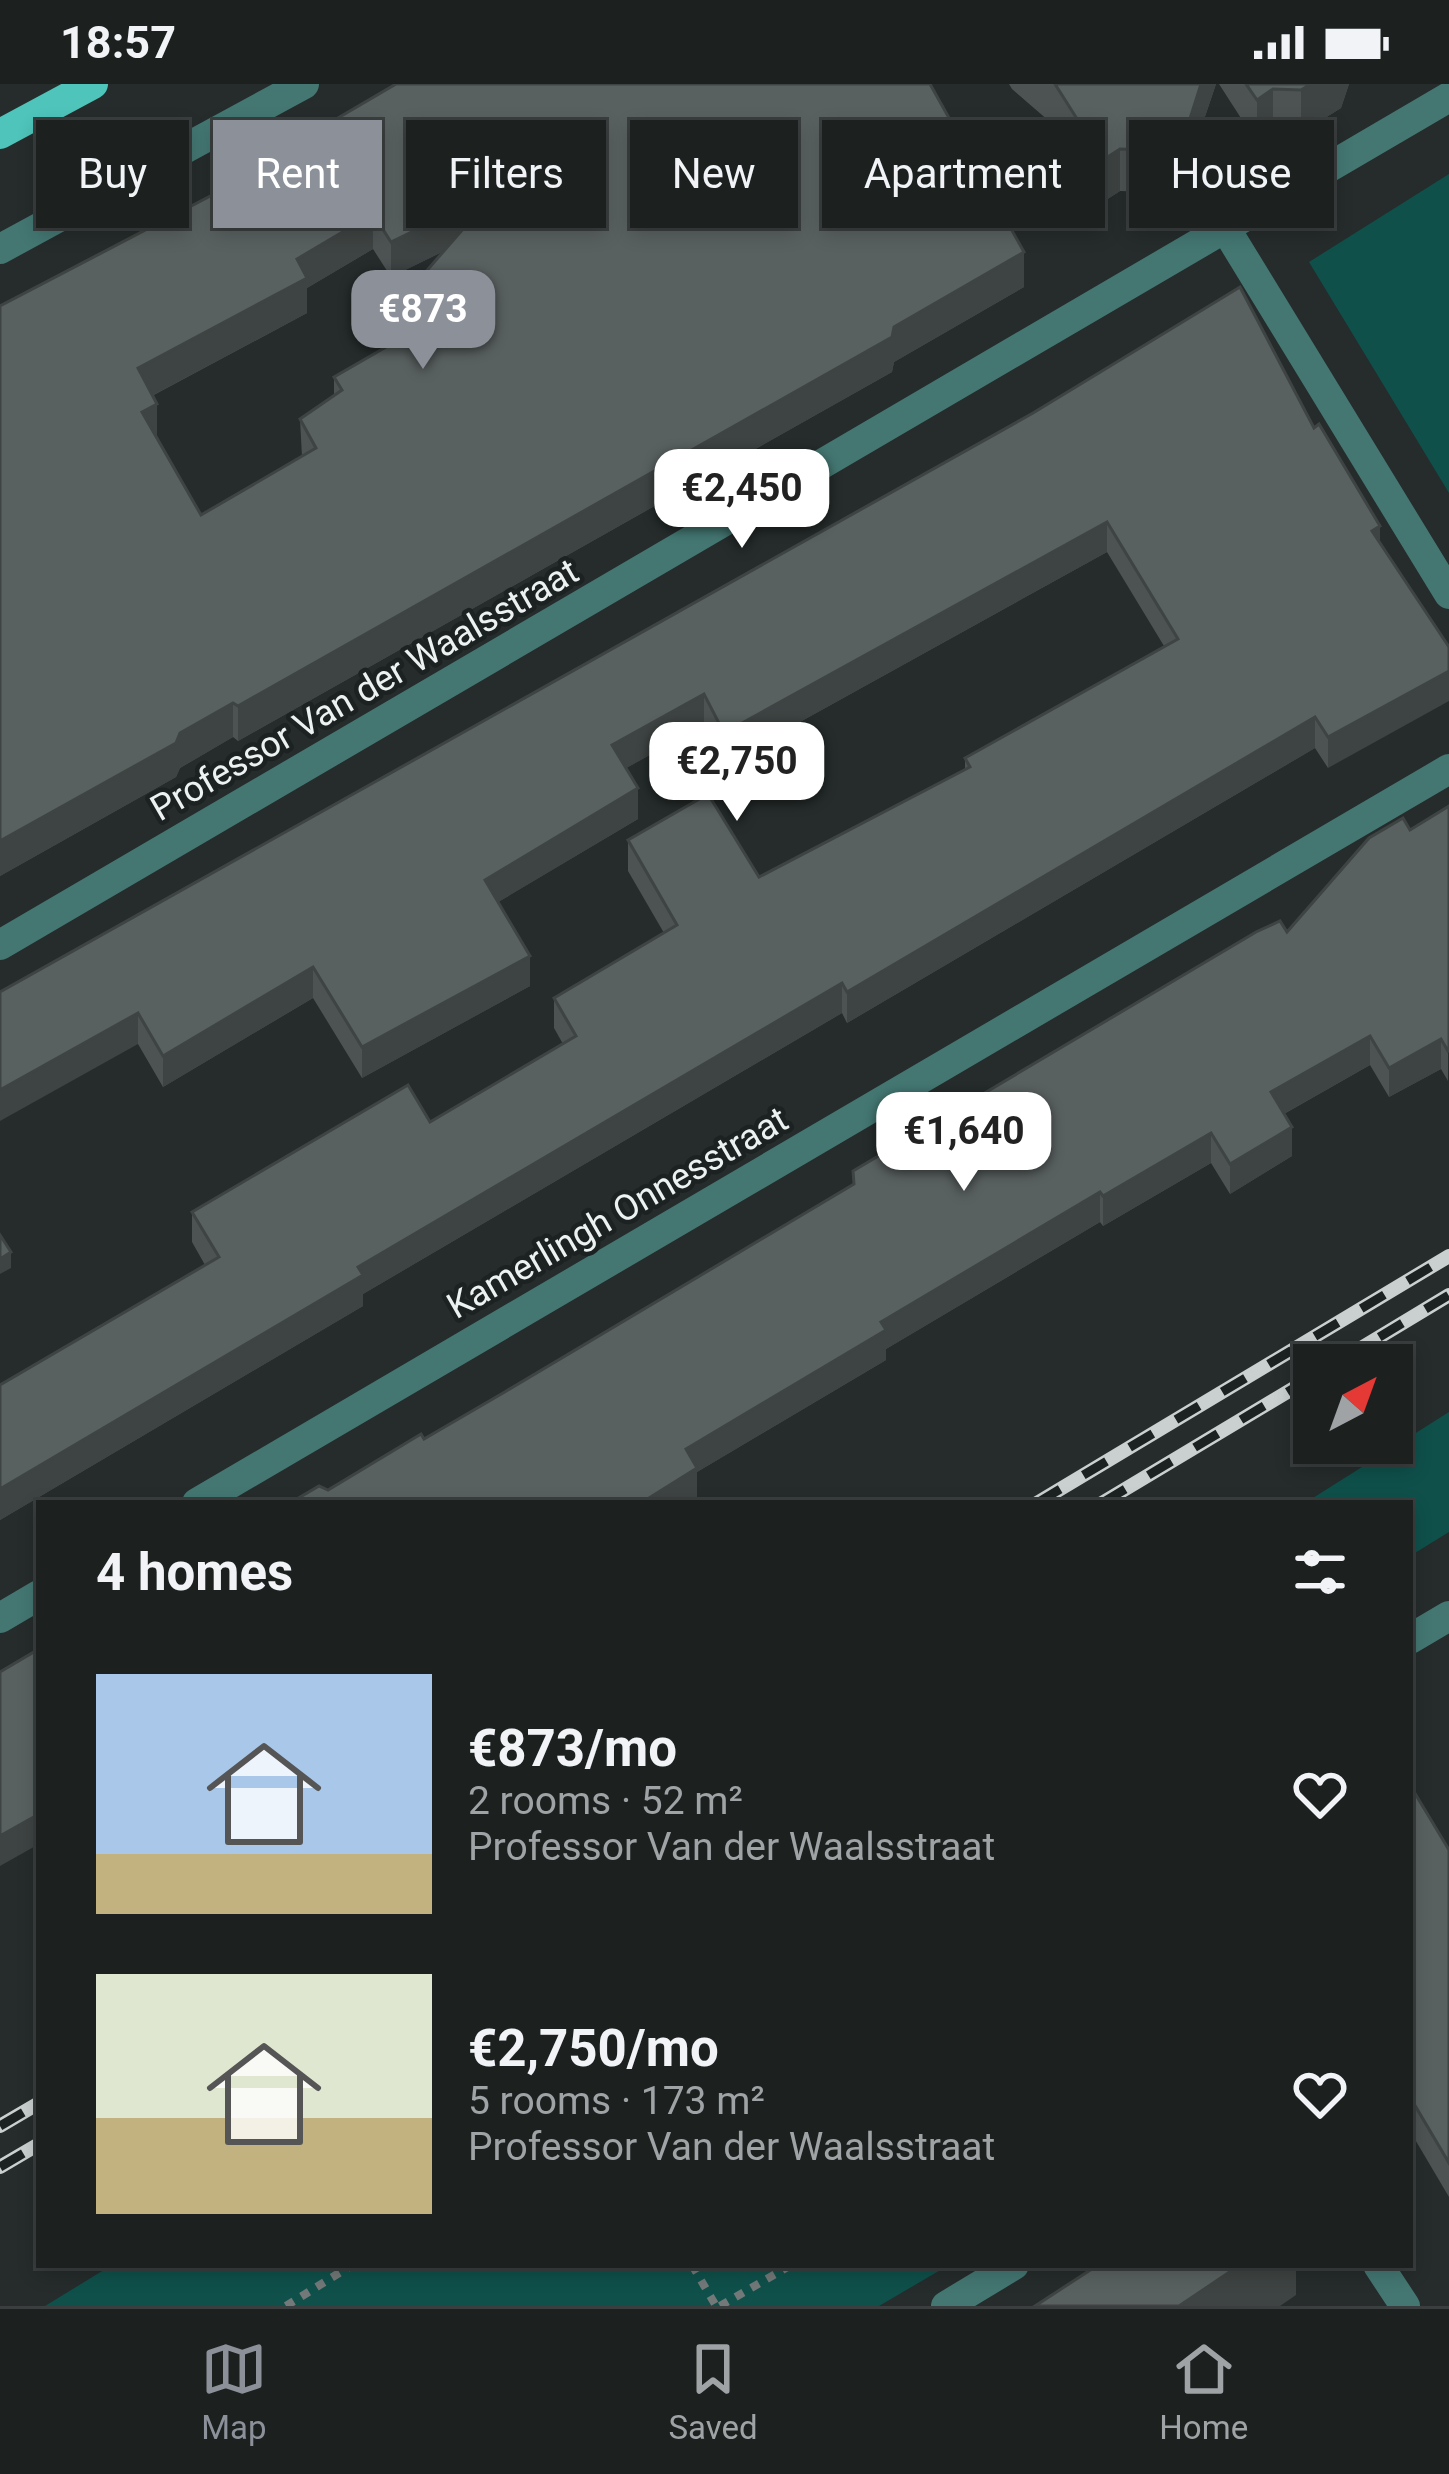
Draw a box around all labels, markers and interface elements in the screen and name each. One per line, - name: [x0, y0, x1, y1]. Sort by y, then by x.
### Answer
- text: 18:57: [60, 16, 176, 69]
- chip: Buy: [36, 120, 189, 228]
- chip: Rent: [213, 120, 382, 228]
- chip: Filters: [406, 120, 606, 228]
- chip: New: [630, 120, 798, 228]
- chip: Apartment: [822, 120, 1105, 228]
- chip: House: [1129, 120, 1334, 228]
- pin: €873: [352, 270, 494, 372]
- text: €873: [378, 286, 468, 332]
- pin: €2,450: [644, 449, 840, 551]
- text: €2,450: [681, 465, 803, 511]
- street label: Professor Van der Waalsstraat: [143, 550, 586, 830]
- pin: €2,750: [639, 722, 835, 824]
- text: €2,750: [676, 738, 798, 784]
- pin: €1,640: [866, 1092, 1062, 1194]
- street label: Kamerlingh Onnesstraat: [440, 1098, 795, 1328]
- text: €1,640: [903, 1108, 1025, 1154]
- north arrow: [1293, 1344, 1413, 1464]
- map controls: [1293, 1344, 1413, 1464]
- icon: filters: [1287, 1539, 1353, 1605]
- text: 4 homes: [96, 1543, 293, 1602]
- text: €873/mo: [468, 1719, 677, 1778]
- icon: home: [192, 1722, 336, 1866]
- icon: heart: [1287, 1761, 1353, 1827]
- text: 2 rooms · 52 m²: [468, 1778, 743, 1824]
- text: Professor Van der Waalsstraat: [468, 1824, 995, 1870]
- text: €2,750/mo: [468, 2019, 719, 2078]
- icon: home: [192, 2022, 336, 2166]
- icon: heart: [1287, 2061, 1353, 2127]
- text: 5 rooms · 173 m²: [468, 2078, 765, 2124]
- text: Professor Van der Waalsstraat: [468, 2124, 995, 2170]
- tab: Map: [201, 2336, 267, 2447]
- tab: Saved: [668, 2336, 758, 2447]
- tab: Home: [1159, 2336, 1248, 2447]

